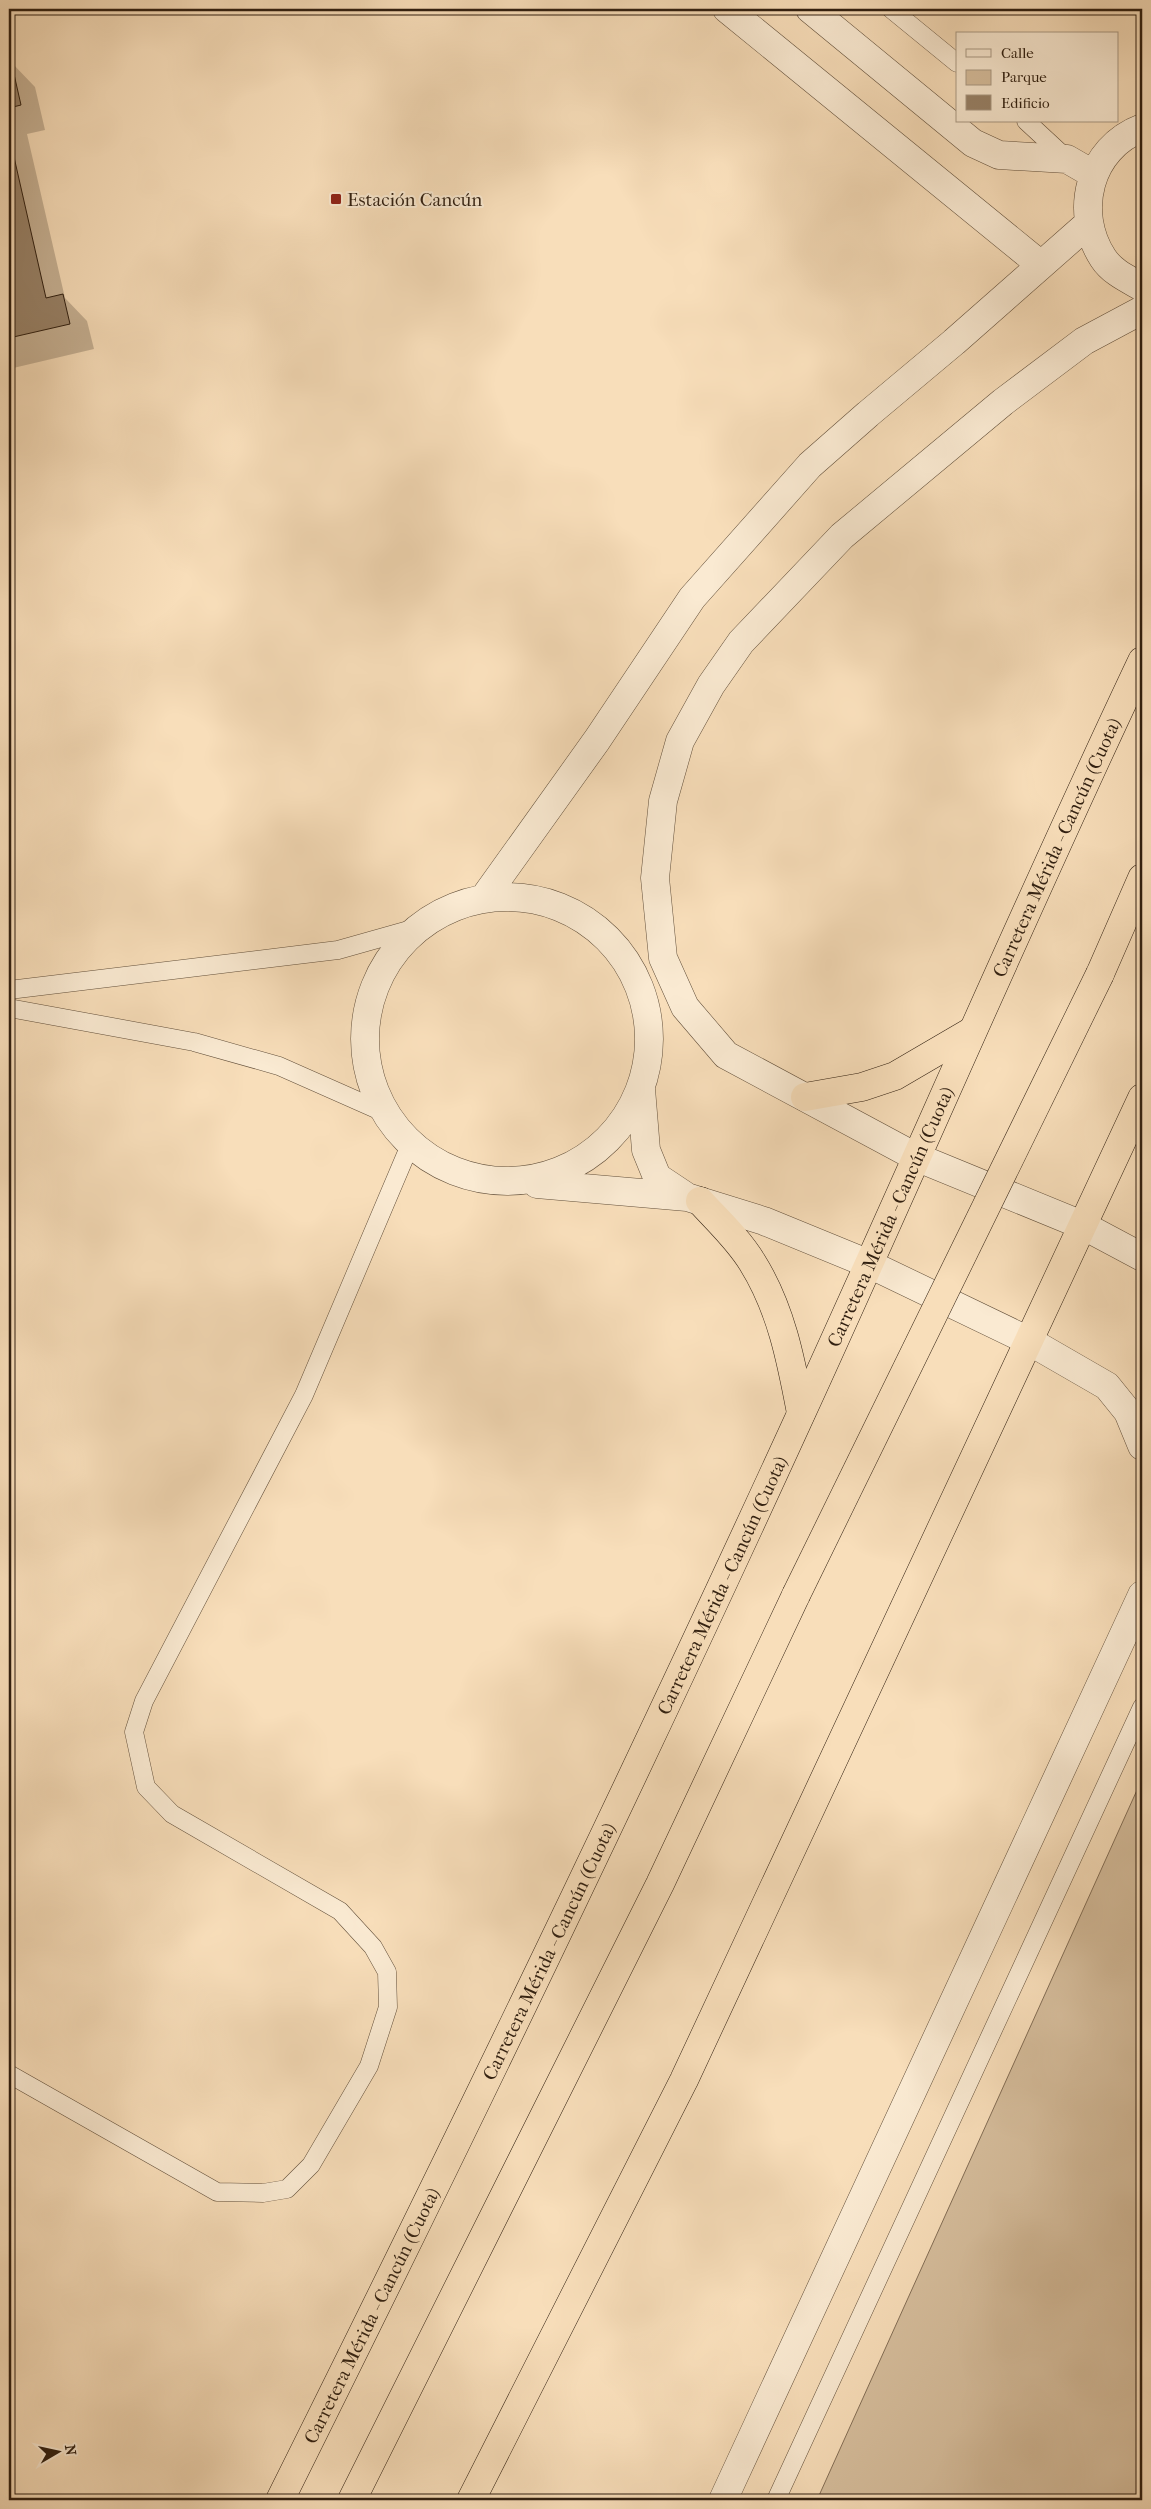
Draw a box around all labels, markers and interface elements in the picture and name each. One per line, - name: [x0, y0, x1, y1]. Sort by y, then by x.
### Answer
- legend: [956, 32, 1118, 122]
- text: Calle: [1001, 44, 1034, 62]
- text: Parque: [1001, 68, 1047, 86]
- text: Edificio: [1001, 94, 1050, 112]
- place label: Estación Cancún: [347, 189, 482, 211]
- marker: Estación Cancún: [329, 192, 343, 206]
- street label: Carretera Mérida - Cancún (Cuota): [988, 715, 1126, 981]
- street label: Carretera Mérida - Cancún (Cuota): [823, 1084, 959, 1351]
- street label: Carretera Mérida - Cancún (Cuota): [653, 1453, 792, 1718]
- street label: Carretera Mérida - Cancún (Cuota): [478, 1820, 621, 2084]
- street label: Carretera Mérida - Cancún (Cuota): [300, 2184, 445, 2447]
- north arrow: [32, 2426, 82, 2476]
- text: N: [61, 2443, 80, 2457]

